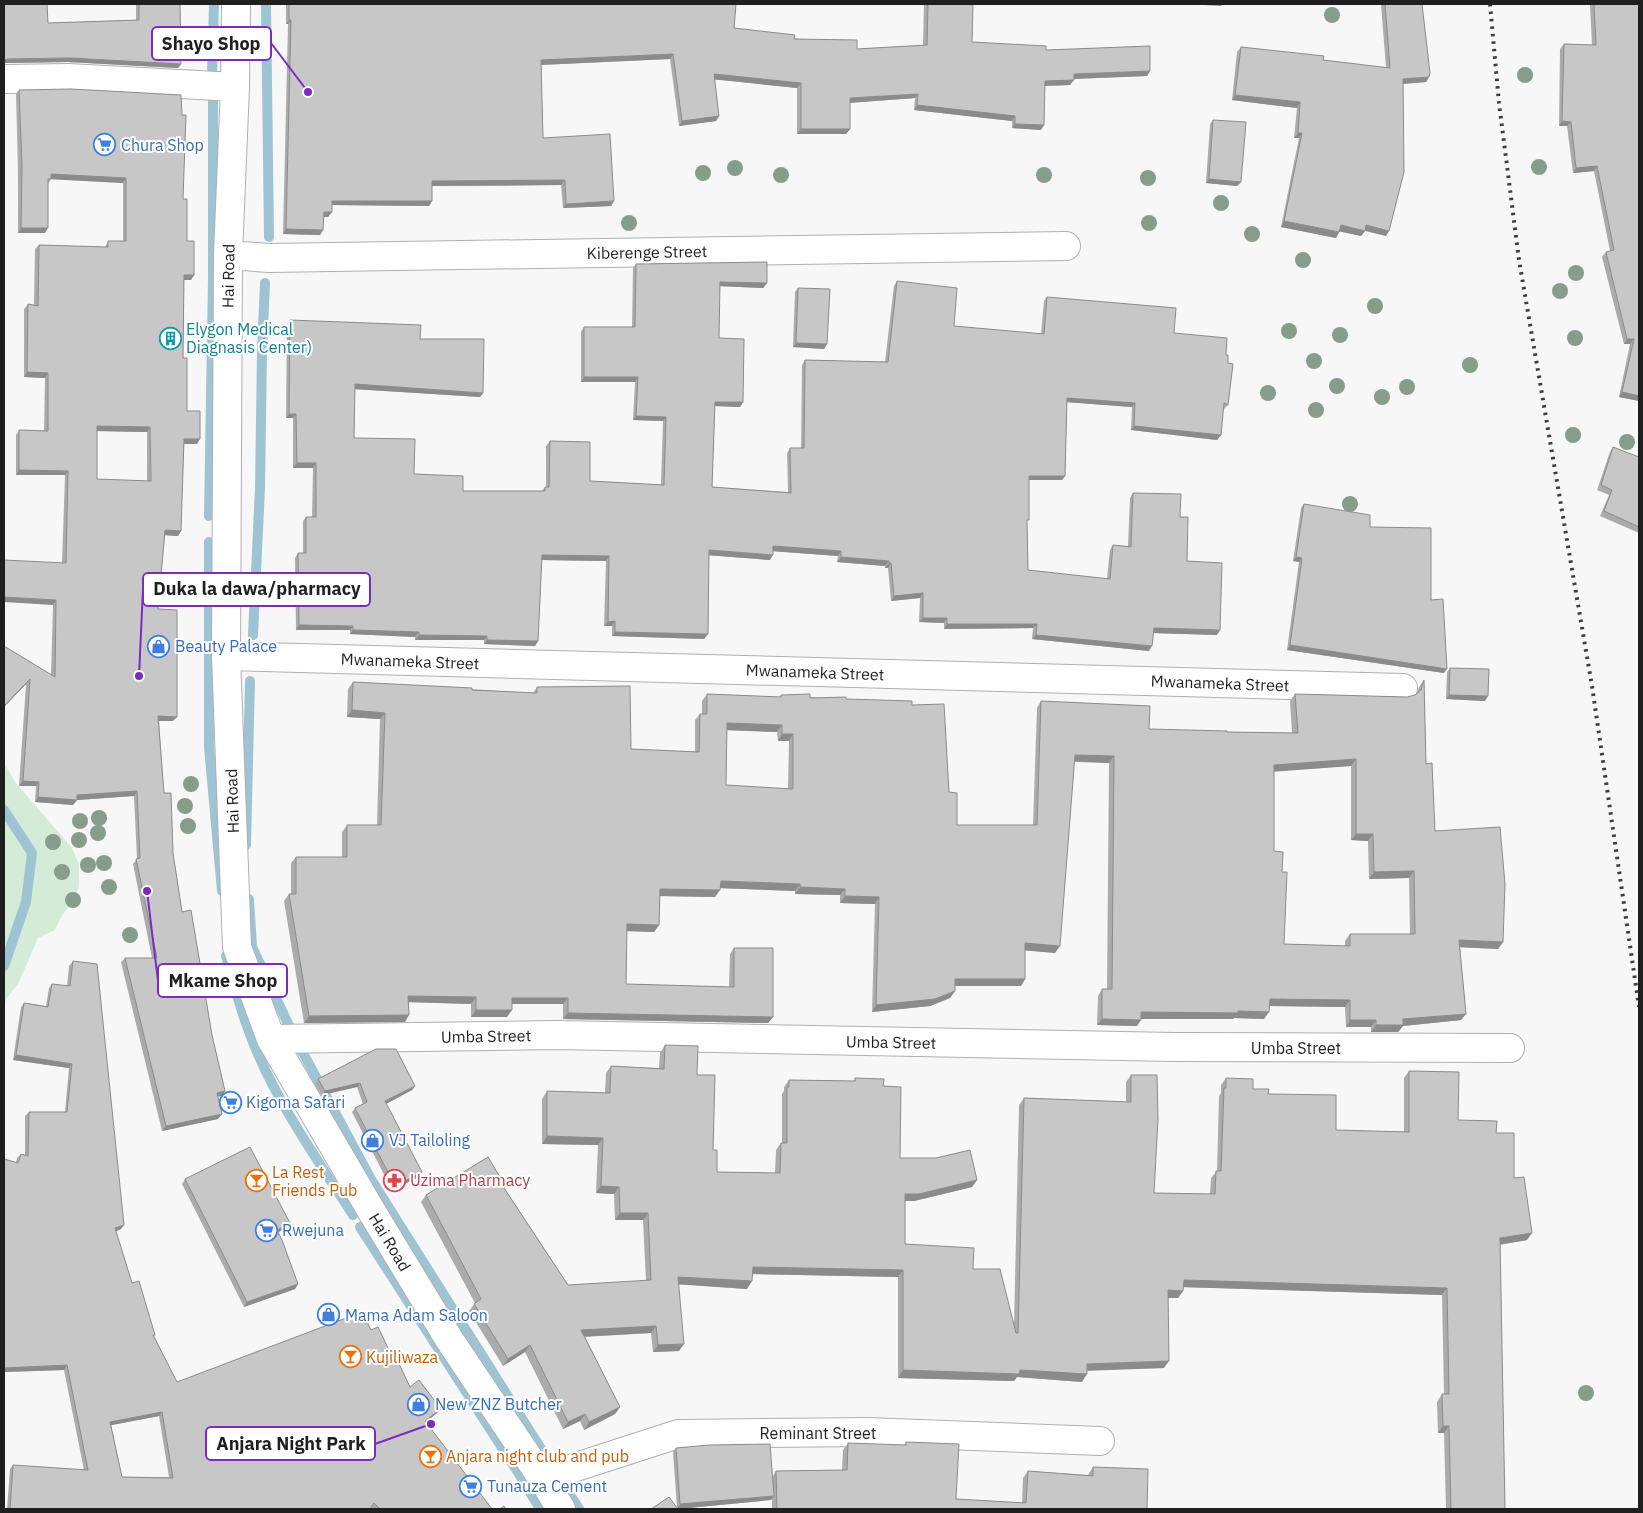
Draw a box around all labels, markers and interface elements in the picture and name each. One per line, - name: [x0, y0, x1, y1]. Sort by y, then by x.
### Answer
- callout: Shayo Shop: [152, 27, 271, 60]
- text: Shayo Shop: [162, 32, 261, 55]
- supermarket icon: Chura Shop: [93, 133, 117, 157]
- place label: Chura Shop: [121, 135, 204, 155]
- street label: Kiberenge Street: [586, 241, 708, 263]
- street label: Hai Road: [217, 244, 239, 308]
- place label: Elygon Medical Diagnasis Center): [186, 319, 312, 357]
- building icon: Elygon Medical Diagnasis Center): [158, 326, 182, 350]
- callout: Duka la dawa/pharmacy: [143, 573, 370, 606]
- text: Duka la dawa/pharmacy: [153, 577, 361, 600]
- shop icon: Beauty Palace: [147, 634, 171, 658]
- place label: Beauty Palace: [175, 636, 277, 656]
- street label: Mwanameka Street: [340, 649, 480, 673]
- street label: Mwanameka Street: [745, 660, 885, 684]
- street label: Mwanameka Street: [1150, 671, 1290, 695]
- street label: Hai Road: [221, 768, 243, 834]
- callout: Mkame Shop: [158, 964, 287, 997]
- text: Mkame Shop: [169, 969, 277, 992]
- street label: Umba Street: [441, 1025, 531, 1047]
- street label: Umba Street: [846, 1031, 936, 1053]
- street label: Umba Street: [1251, 1038, 1341, 1058]
- supermarket icon: Kigoma Safari: [218, 1090, 242, 1114]
- place label: Kigoma Safari: [246, 1092, 345, 1112]
- shop icon: VJ Tailoling: [361, 1128, 385, 1152]
- place label: VJ Tailoling: [389, 1130, 471, 1150]
- place label: La Rest Friends Pub: [272, 1162, 357, 1200]
- pharmacy icon: Uzima Pharmacy: [382, 1168, 406, 1192]
- bar icon: La Rest Friends Pub: [244, 1169, 268, 1193]
- place label: Uzima Pharmacy: [410, 1170, 530, 1190]
- street label: Hai Road: [365, 1209, 415, 1275]
- supermarket icon: Rwejuna: [254, 1218, 278, 1242]
- place label: Rwejuna: [282, 1220, 344, 1240]
- shop icon: Mama Adam Saloon: [317, 1303, 341, 1327]
- place label: Mama Adam Saloon: [345, 1305, 488, 1325]
- bar icon: Kujiliwaza: [338, 1345, 362, 1369]
- place label: Kujiliwaza: [366, 1347, 439, 1367]
- shop icon: New ZNZ Butcher: [407, 1392, 431, 1416]
- place label: New ZNZ Butcher: [435, 1394, 562, 1414]
- street label: Reminant Street: [760, 1423, 876, 1443]
- callout: Anjara Night Park: [206, 1427, 375, 1460]
- text: Anjara Night Park: [216, 1432, 366, 1455]
- bar icon: Anjara night club and pub: [418, 1444, 442, 1468]
- place label: Anjara night club and pub: [446, 1446, 629, 1466]
- supermarket icon: Tunauza Cement: [459, 1474, 483, 1498]
- place label: Tunauza Cement: [487, 1476, 607, 1496]

